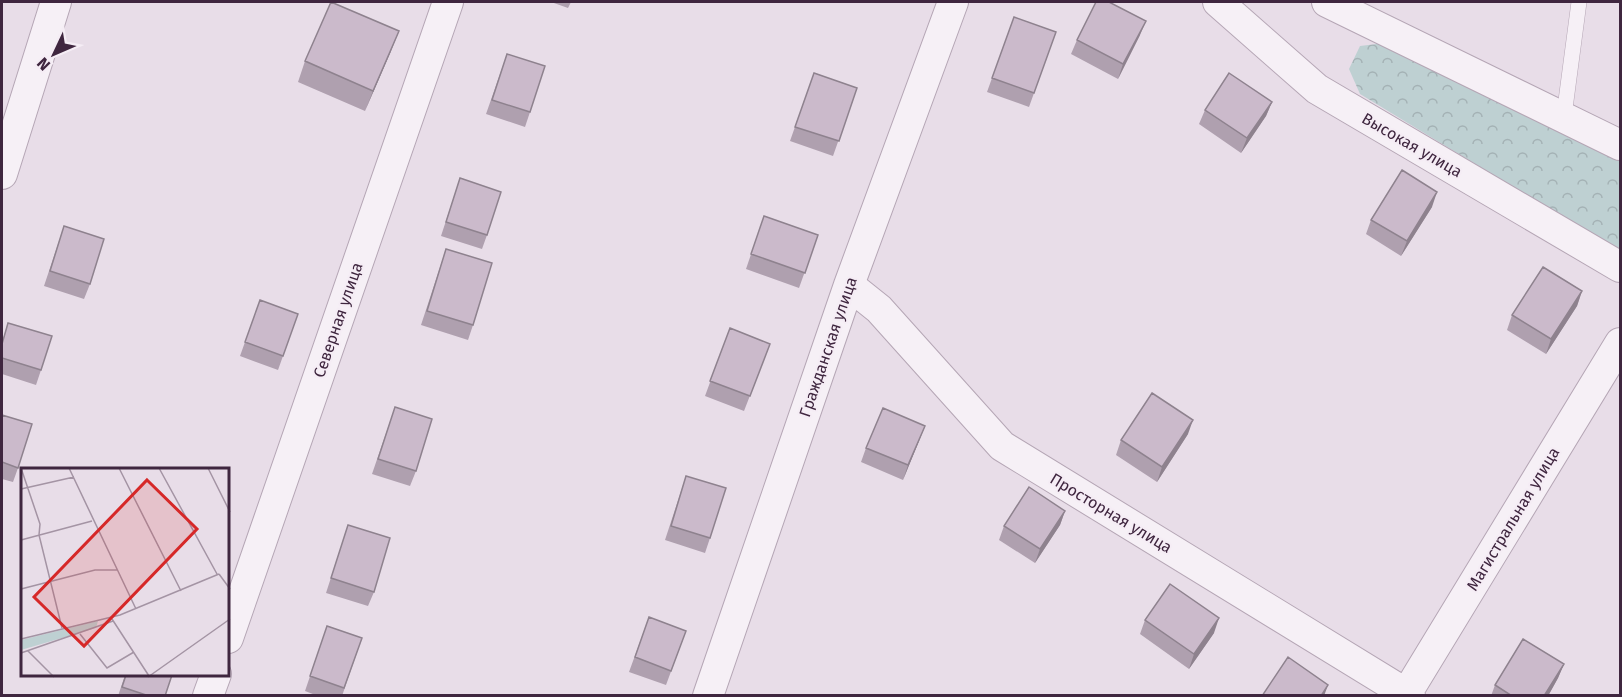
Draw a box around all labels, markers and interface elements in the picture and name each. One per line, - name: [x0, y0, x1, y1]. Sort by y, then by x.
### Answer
- north arrow: [24, 24, 84, 84]
- text: N: [33, 54, 54, 74]
- street label: Высокая улица: [1359, 109, 1465, 181]
- street label: Северная улица: [309, 260, 367, 380]
- street label: Гражданская улица: [795, 274, 861, 420]
- street label: Магистральная улица: [1463, 444, 1563, 594]
- inset map: [21, 468, 230, 676]
- street label: Просторная улица: [1047, 469, 1175, 557]

